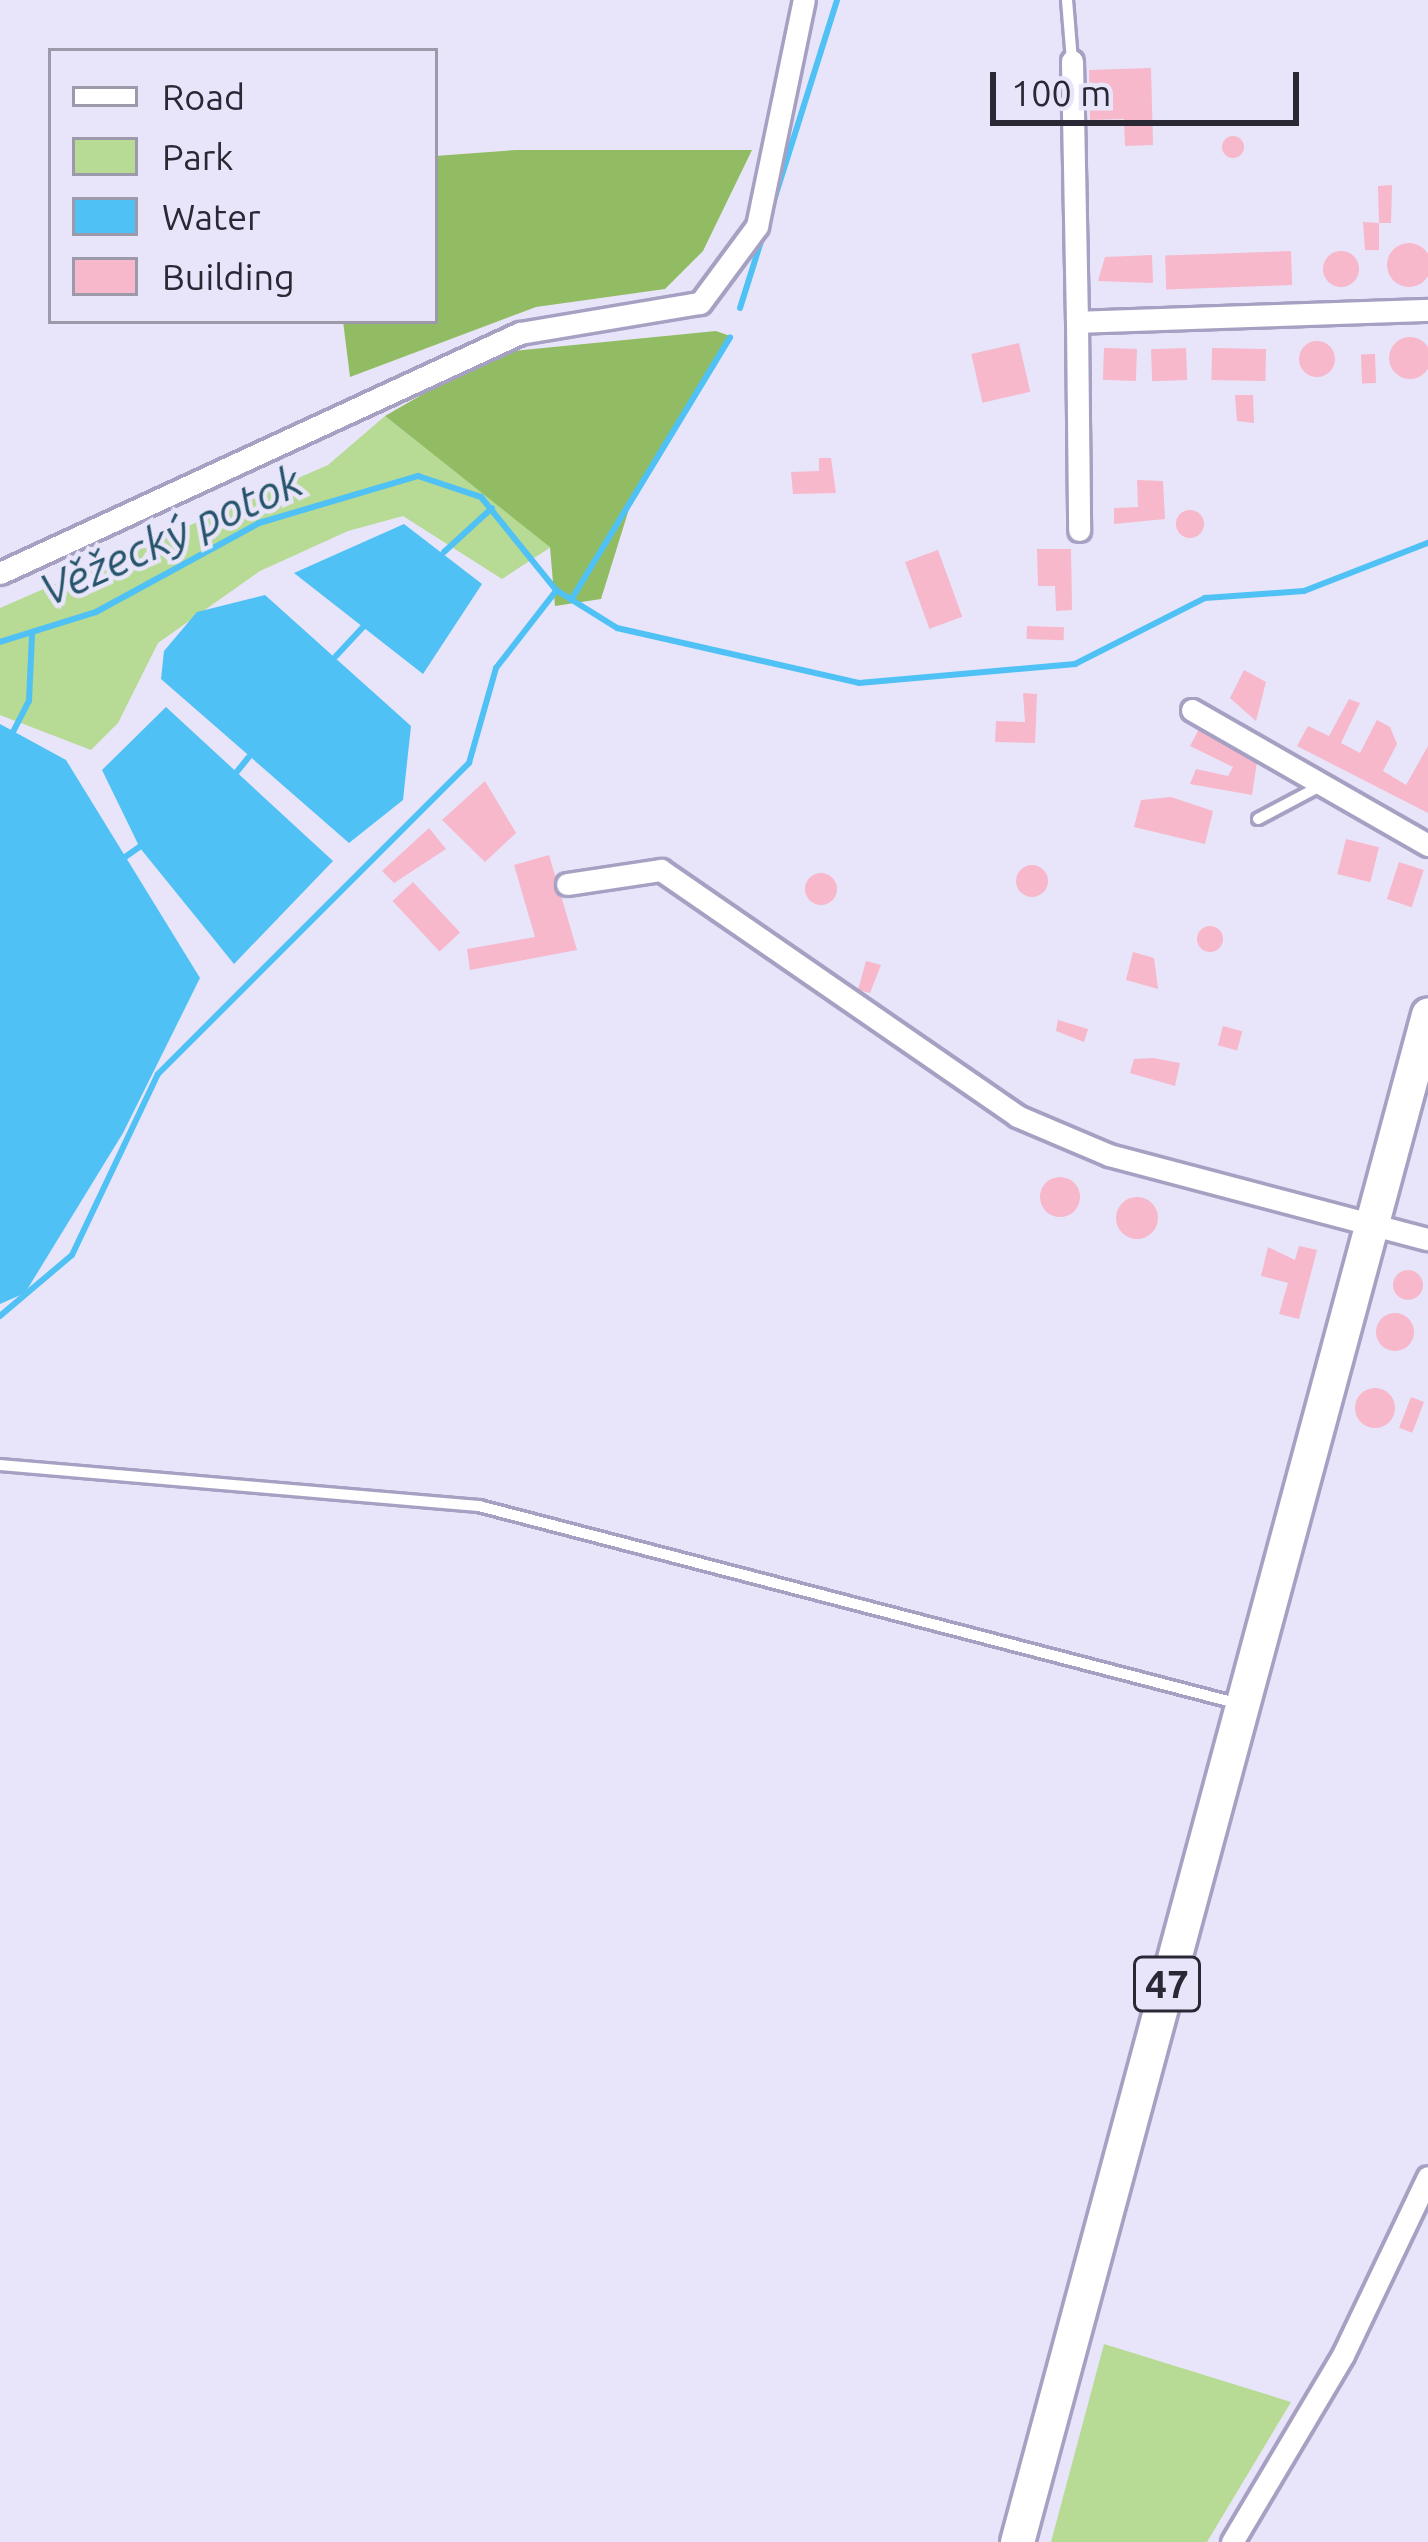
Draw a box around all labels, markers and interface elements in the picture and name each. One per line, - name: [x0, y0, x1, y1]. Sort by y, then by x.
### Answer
- legend: [48, 48, 438, 324]
- scale bar: [996, 48, 1305, 122]
- text: 100 m: [1011, 72, 1111, 113]
- text: Road: [162, 76, 245, 117]
- text: Park: [162, 136, 234, 177]
- text: Water: [162, 196, 261, 237]
- text: Building: [162, 256, 295, 297]
- water label: Věžecký potok: [32, 453, 310, 617]
- road number: 47: [1131, 1951, 1203, 2017]

